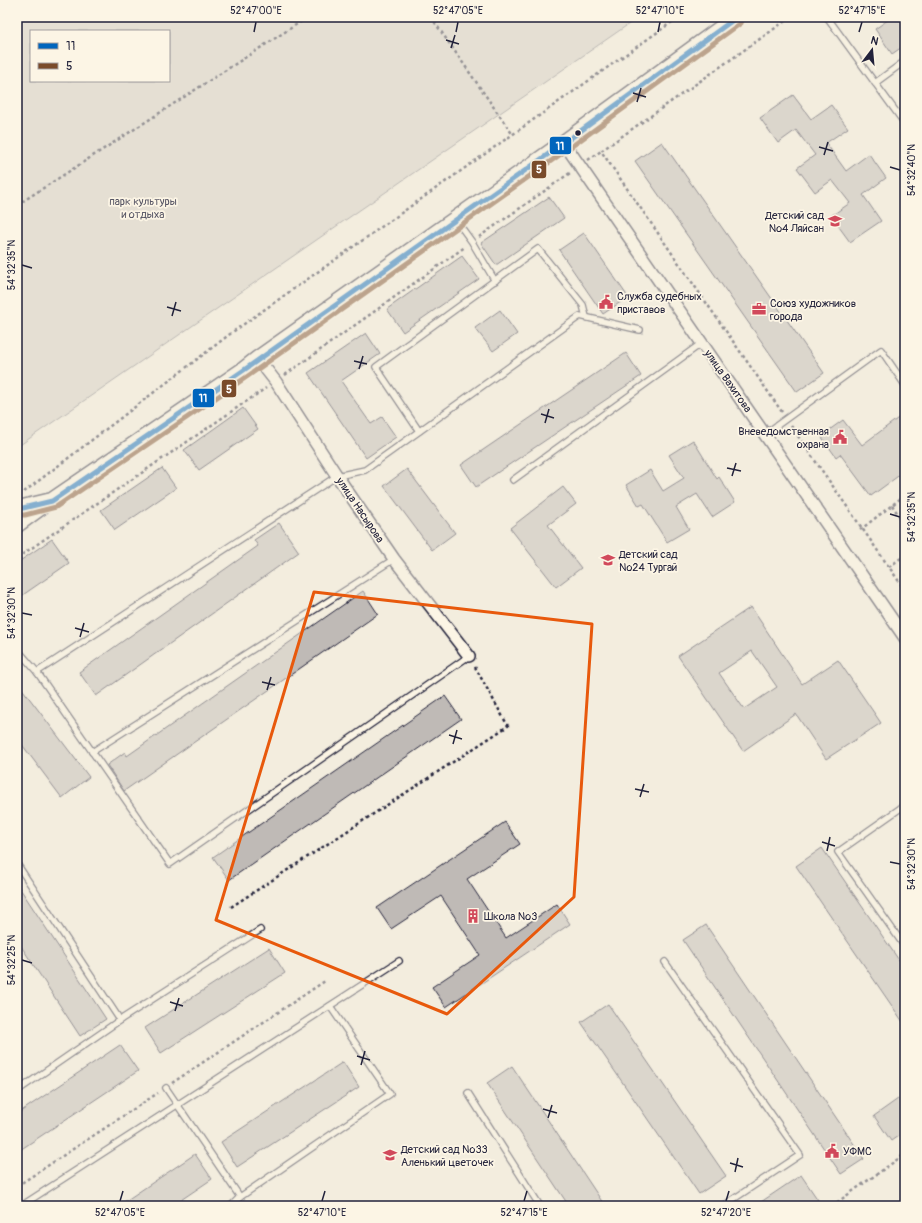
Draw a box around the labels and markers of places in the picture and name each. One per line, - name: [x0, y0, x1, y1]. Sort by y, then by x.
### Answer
- unlabelled marker: [573, 128, 583, 138]
- place label: Детский сад №4 Ляйсан: [764, 209, 824, 235]
- school or university icon: Детский сад №4 Ляйсан: [827, 213, 843, 229]
- place label: Служба судебных приставов: [617, 290, 702, 316]
- public building icon: Служба судебных приставов: [598, 294, 614, 310]
- place label: Союз художников города: [770, 297, 856, 323]
- office icon: Союз художников города: [751, 301, 767, 317]
- place label: Вневедомственная охрана: [738, 425, 829, 451]
- public building icon: Вневедомственная охрана: [832, 429, 848, 445]
- place label: Детский сад №24 Тургай: [618, 548, 678, 574]
- school or university icon: Детский сад №24 Тургай: [600, 552, 616, 568]
- building icon: Школа №3: [465, 908, 481, 924]
- place label: Школа №3: [484, 910, 537, 923]
- place label: Детский сад №33 Аленький цветочек: [400, 1143, 494, 1169]
- public building icon: УФМС: [824, 1143, 840, 1159]
- place label: УФМС: [843, 1145, 872, 1158]
- school or university icon: Детский сад №33 Аленький цветочек: [382, 1147, 398, 1163]

